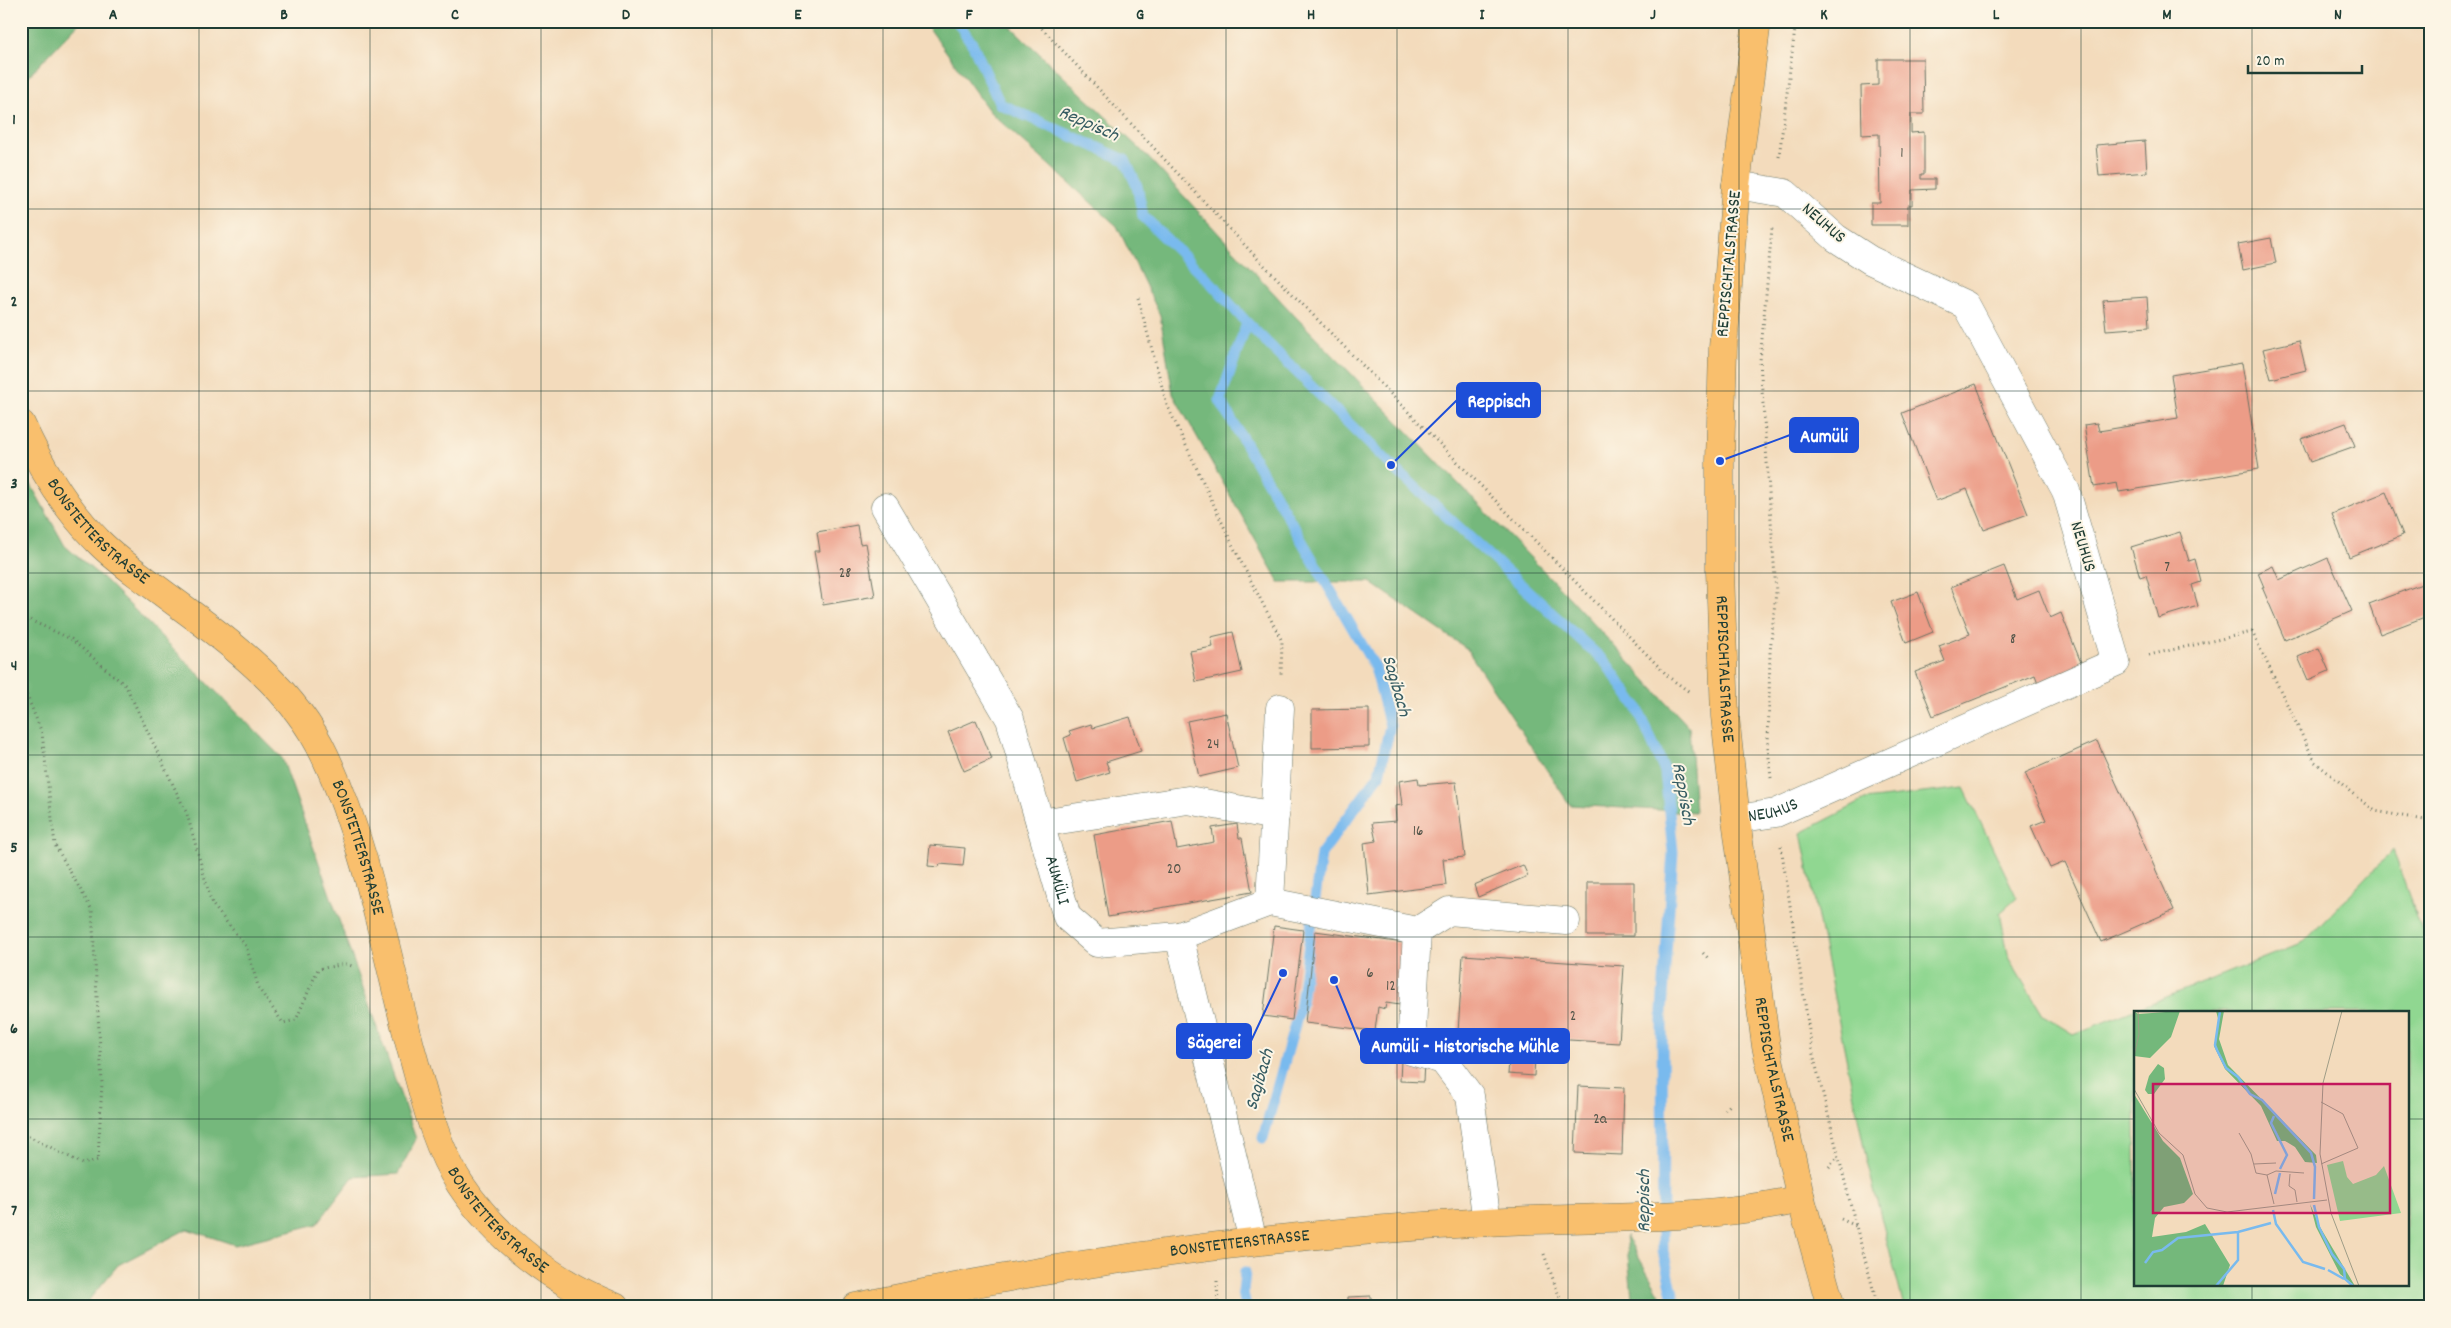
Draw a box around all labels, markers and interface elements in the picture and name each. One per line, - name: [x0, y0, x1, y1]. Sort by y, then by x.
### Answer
- text: A: [109, 4, 118, 27]
- text: B: [280, 4, 288, 27]
- text: C: [451, 4, 459, 27]
- text: D: [622, 4, 631, 27]
- text: E: [794, 4, 802, 27]
- text: F: [965, 4, 973, 27]
- text: G: [1136, 4, 1144, 27]
- text: H: [1307, 4, 1315, 27]
- text: I: [1480, 4, 1486, 27]
- text: J: [1650, 4, 1656, 27]
- text: K: [1820, 4, 1828, 27]
- text: L: [1993, 4, 2000, 27]
- text: M: [2162, 4, 2172, 27]
- text: N: [2334, 4, 2342, 27]
- scale bar: [2248, 42, 2362, 74]
- text: 20 m: [2256, 51, 2284, 73]
- water label: Reppisch: [1054, 100, 1123, 151]
- text: 1: [12, 109, 16, 132]
- house number: 1: [1900, 143, 1904, 165]
- street label: REPPISCHTALSTRASSE: [1711, 190, 1749, 338]
- street label: NEUHUS: [1795, 198, 1851, 250]
- text: 2: [11, 291, 18, 314]
- callout: Reppisch: [1457, 383, 1540, 417]
- text: Reppisch: [1468, 390, 1531, 417]
- callout: Aumüli: [1790, 418, 1858, 452]
- text: Aumüli: [1800, 425, 1848, 452]
- text: 3: [10, 473, 18, 496]
- street label: BONSTETTERSTRASSE: [40, 474, 155, 591]
- street label: NEUHUS: [2063, 519, 2102, 575]
- house number: 7: [2164, 557, 2170, 579]
- house number: 28: [839, 563, 851, 585]
- street label: REPPISCHTALSTRASSE: [1708, 595, 1740, 744]
- house number: 8: [2010, 629, 2016, 651]
- water label: Sagibach: [1373, 652, 1417, 721]
- text: 4: [11, 655, 17, 678]
- house number: 24: [1207, 734, 1219, 756]
- water label: Reppisch: [1663, 761, 1701, 829]
- street label: BONSTETTERSTRASSE: [324, 776, 390, 918]
- street label: NEUHUS: [1746, 792, 1802, 830]
- house number: 16: [1413, 821, 1423, 843]
- text: 5: [10, 837, 18, 860]
- street label: AUMÜLI: [1037, 853, 1076, 908]
- house number: 20: [1167, 859, 1181, 881]
- house number: 6: [1366, 963, 1374, 985]
- house number: 12: [1386, 976, 1396, 998]
- street label: REPPISCHTALSTRASSE: [1747, 996, 1800, 1144]
- house number: 2: [1570, 1006, 1576, 1028]
- inset map: [2134, 1011, 2408, 1286]
- text: 6: [10, 1018, 18, 1041]
- callout: Sägerei: [1177, 1024, 1251, 1058]
- callout: Aumüli - Historische Mühle: [1361, 1029, 1569, 1063]
- text: Sägerei: [1187, 1031, 1241, 1058]
- text: Aumüli - Historische Mühle: [1371, 1035, 1559, 1062]
- water label: Sagibach: [1239, 1045, 1283, 1114]
- house number: 2a: [1593, 1109, 1608, 1131]
- street label: BONSTETTERSTRASSE: [440, 1163, 553, 1280]
- water label: Reppisch: [1632, 1168, 1659, 1232]
- text: 7: [11, 1200, 17, 1223]
- street label: BONSTETTERSTRASSE: [1168, 1223, 1311, 1265]

